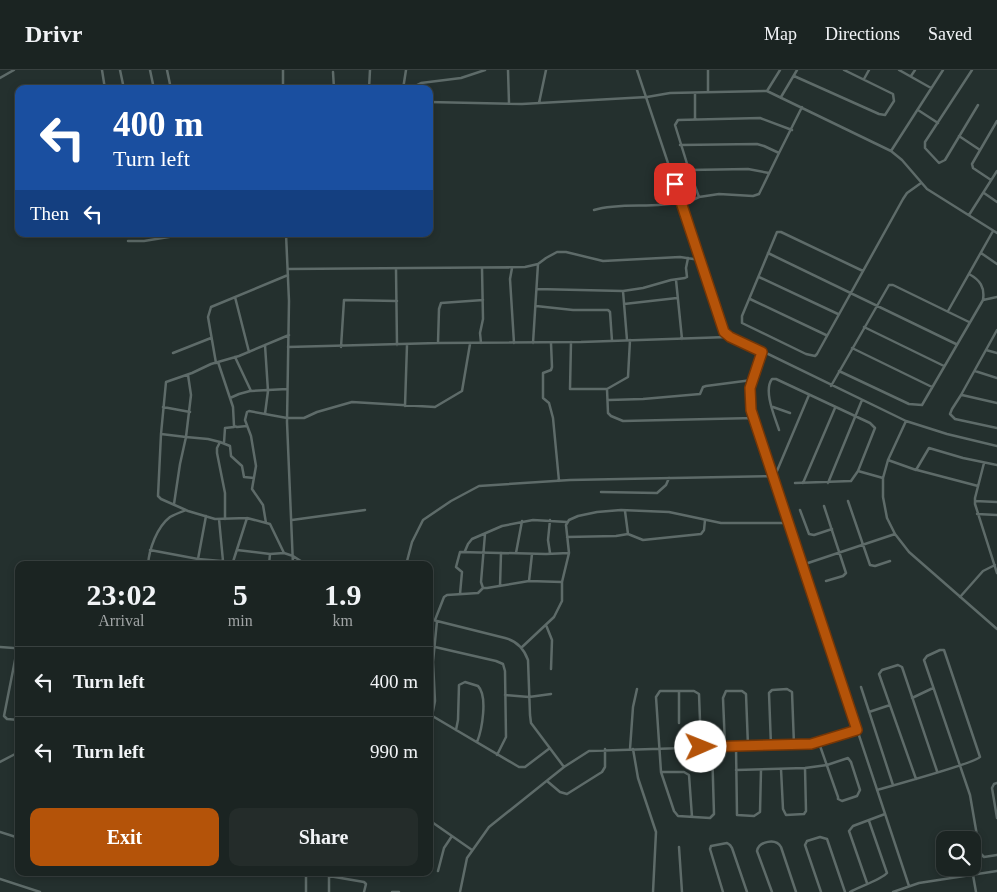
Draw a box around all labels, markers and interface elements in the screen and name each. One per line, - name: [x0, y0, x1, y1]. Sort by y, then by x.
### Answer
- text: Drivr: [25, 21, 82, 47]
- text: Map: [764, 24, 797, 44]
- text: Directions: [825, 24, 900, 44]
- text: Saved: [928, 24, 972, 44]
- icon: left: [30, 105, 95, 170]
- text: 400 m: [113, 105, 203, 144]
- text: Turn left: [113, 146, 190, 171]
- pin: [654, 163, 696, 205]
- icon: arrive: [661, 170, 689, 198]
- icon: left: [79, 200, 107, 228]
- text: Then: [30, 203, 69, 224]
- text: 23:02: [86, 578, 156, 611]
- text: 5: [233, 578, 248, 611]
- text: 1.9: [324, 578, 362, 611]
- text: Arrival: [98, 612, 144, 629]
- text: min: [228, 612, 253, 629]
- text: km: [333, 612, 353, 629]
- icon: left: [30, 668, 58, 696]
- text: Turn left: [73, 671, 145, 692]
- text: 400 m: [370, 671, 418, 692]
- position arrow: [674, 720, 726, 772]
- icon: left: [30, 738, 58, 766]
- text: Turn left: [73, 741, 145, 762]
- text: 990 m: [370, 741, 418, 762]
- button: Exit: [30, 808, 219, 866]
- button: Share: [229, 808, 418, 866]
- map controls: [936, 831, 981, 876]
- button: search: [936, 831, 981, 876]

